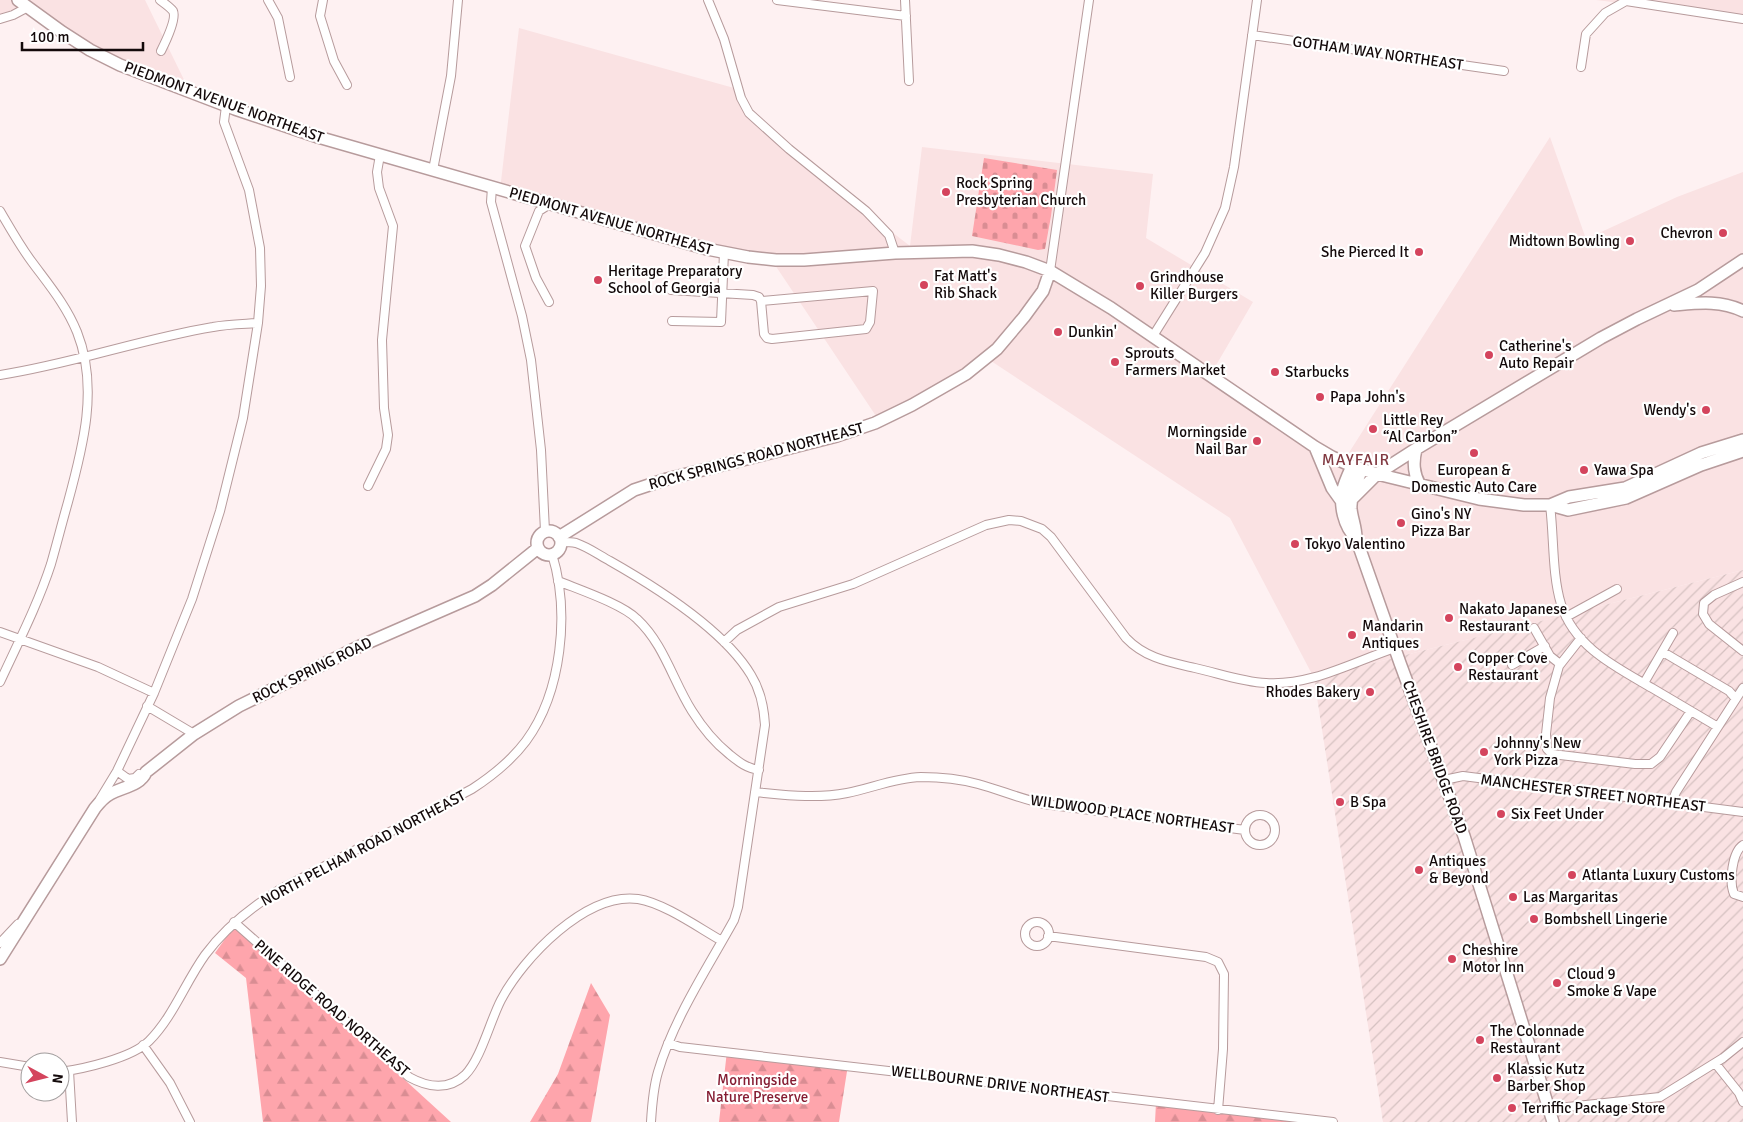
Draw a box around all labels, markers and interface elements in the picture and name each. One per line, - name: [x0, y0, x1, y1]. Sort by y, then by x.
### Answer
- scale bar: [22, 20, 144, 52]
- text: 100 m: [30, 28, 70, 46]
- street label: GOTHAM WAY NORTHEAST: [1292, 32, 1465, 74]
- street label: PIEDMONT AVENUE NORTHEAST: [122, 57, 327, 147]
- place label: Rock Spring Presbyterian Church: [956, 174, 1086, 209]
- street label: PIEDMONT AVENUE NORTHEAST: [507, 183, 715, 259]
- marker: Rock Spring Presbyterian Church: [940, 186, 952, 198]
- place label: Chevron: [1660, 224, 1713, 242]
- marker: Chevron: [1717, 227, 1729, 239]
- place label: Midtown Bowling: [1509, 232, 1620, 250]
- marker: Midtown Bowling: [1624, 235, 1636, 247]
- place label: She Pierced It: [1321, 243, 1409, 261]
- marker: She Pierced It: [1413, 246, 1425, 258]
- place label: Heritage Preparatory School of Georgia: [608, 262, 742, 297]
- place label: Fat Matt's Rib Shack: [934, 267, 997, 302]
- place label: Grindhouse Killer Burgers: [1150, 268, 1238, 303]
- marker: Heritage Preparatory School of Georgia: [592, 274, 604, 286]
- marker: Fat Matt's Rib Shack: [918, 279, 930, 291]
- marker: Grindhouse Killer Burgers: [1134, 280, 1146, 292]
- place label: Dunkin': [1068, 323, 1117, 341]
- marker: Dunkin': [1052, 326, 1064, 338]
- place label: Catherine's Auto Repair: [1499, 337, 1574, 372]
- place label: Sprouts Farmers Market: [1125, 344, 1226, 379]
- marker: Catherine's Auto Repair: [1483, 349, 1495, 361]
- marker: Sprouts Farmers Market: [1109, 356, 1121, 368]
- place label: Starbucks: [1285, 363, 1349, 381]
- marker: Starbucks: [1269, 366, 1281, 378]
- place label: Papa John's: [1330, 388, 1406, 406]
- marker: Papa John's: [1314, 391, 1326, 403]
- place label: Wendy's: [1644, 401, 1696, 419]
- marker: Wendy's: [1700, 404, 1712, 416]
- place label: Little Rey “Al Carbon”: [1383, 411, 1457, 446]
- street label: ROCK SPRINGS ROAD NORTHEAST: [647, 418, 866, 493]
- place label: Morningside Nail Bar: [1167, 423, 1247, 458]
- marker: Little Rey “Al Carbon”: [1367, 423, 1379, 435]
- marker: Morningside Nail Bar: [1251, 435, 1263, 447]
- marker: European & Domestic Auto Care: [1468, 447, 1480, 459]
- district label: MAYFAIR: [1322, 450, 1390, 470]
- place label: European & Domestic Auto Care: [1411, 461, 1537, 496]
- place label: Yawa Spa: [1594, 461, 1654, 479]
- marker: Yawa Spa: [1578, 464, 1590, 476]
- place label: Gino's NY Pizza Bar: [1411, 505, 1472, 540]
- marker: Gino's NY Pizza Bar: [1395, 517, 1407, 529]
- place label: Tokyo Valentino: [1305, 535, 1406, 553]
- marker: Tokyo Valentino: [1289, 538, 1301, 550]
- place label: Nakato Japanese Restaurant: [1459, 600, 1567, 635]
- marker: Nakato Japanese Restaurant: [1443, 612, 1455, 624]
- place label: Mandarin Antiques: [1362, 617, 1423, 652]
- marker: Mandarin Antiques: [1346, 629, 1358, 641]
- street label: ROCK SPRING ROAD: [249, 633, 375, 707]
- place label: Copper Cove Restaurant: [1468, 649, 1548, 684]
- marker: Copper Cove Restaurant: [1452, 661, 1464, 673]
- street label: CHESHIRE BRIDGE ROAD: [1399, 678, 1471, 836]
- place label: Rhodes Bakery: [1265, 683, 1360, 701]
- marker: Rhodes Bakery: [1364, 686, 1376, 698]
- place label: Johnny's New York Pizza: [1494, 734, 1581, 769]
- marker: Johnny's New York Pizza: [1478, 746, 1490, 758]
- street label: MANCHESTER STREET NORTHEAST: [1479, 770, 1707, 816]
- street label: NORTH PELHAM ROAD NORTHEAST: [258, 786, 469, 910]
- street label: WILDWOOD PLACE NORTHEAST: [1029, 791, 1236, 837]
- place label: B Spa: [1350, 793, 1386, 811]
- marker: B Spa: [1334, 796, 1346, 808]
- place label: Six Feet Under: [1511, 805, 1604, 823]
- marker: Six Feet Under: [1495, 808, 1507, 820]
- place label: Antiques & Beyond: [1429, 852, 1489, 887]
- marker: Antiques & Beyond: [1413, 864, 1425, 876]
- place label: Atlanta Luxury Customs: [1582, 866, 1735, 884]
- marker: Atlanta Luxury Customs: [1566, 869, 1578, 881]
- place label: Las Margaritas: [1523, 888, 1618, 906]
- marker: Las Margaritas: [1507, 891, 1519, 903]
- place label: Bombshell Lingerie: [1544, 910, 1668, 928]
- marker: Bombshell Lingerie: [1528, 913, 1540, 925]
- street label: PINE RIDGE ROAD NORTHEAST: [251, 936, 414, 1081]
- place label: Cheshire Motor Inn: [1462, 941, 1524, 976]
- marker: Cheshire Motor Inn: [1446, 953, 1458, 965]
- place label: Cloud 9 Smoke & Vape: [1567, 965, 1657, 1000]
- marker: Cloud 9 Smoke & Vape: [1551, 977, 1563, 989]
- place label: The Colonnade Restaurant: [1490, 1022, 1585, 1057]
- marker: The Colonnade Restaurant: [1474, 1034, 1486, 1046]
- north arrow: [20, 1052, 70, 1102]
- place label: Klassic Kutz Barber Shop: [1507, 1060, 1586, 1095]
- street label: WELLBOURNE DRIVE NORTHEAST: [890, 1062, 1111, 1106]
- park label: Morningside Nature Preserve: [706, 1071, 808, 1106]
- marker: Klassic Kutz Barber Shop: [1491, 1072, 1503, 1084]
- text: N: [48, 1073, 66, 1084]
- place label: Terriffic Package Store: [1522, 1099, 1665, 1117]
- marker: Terriffic Package Store: [1506, 1102, 1518, 1114]

